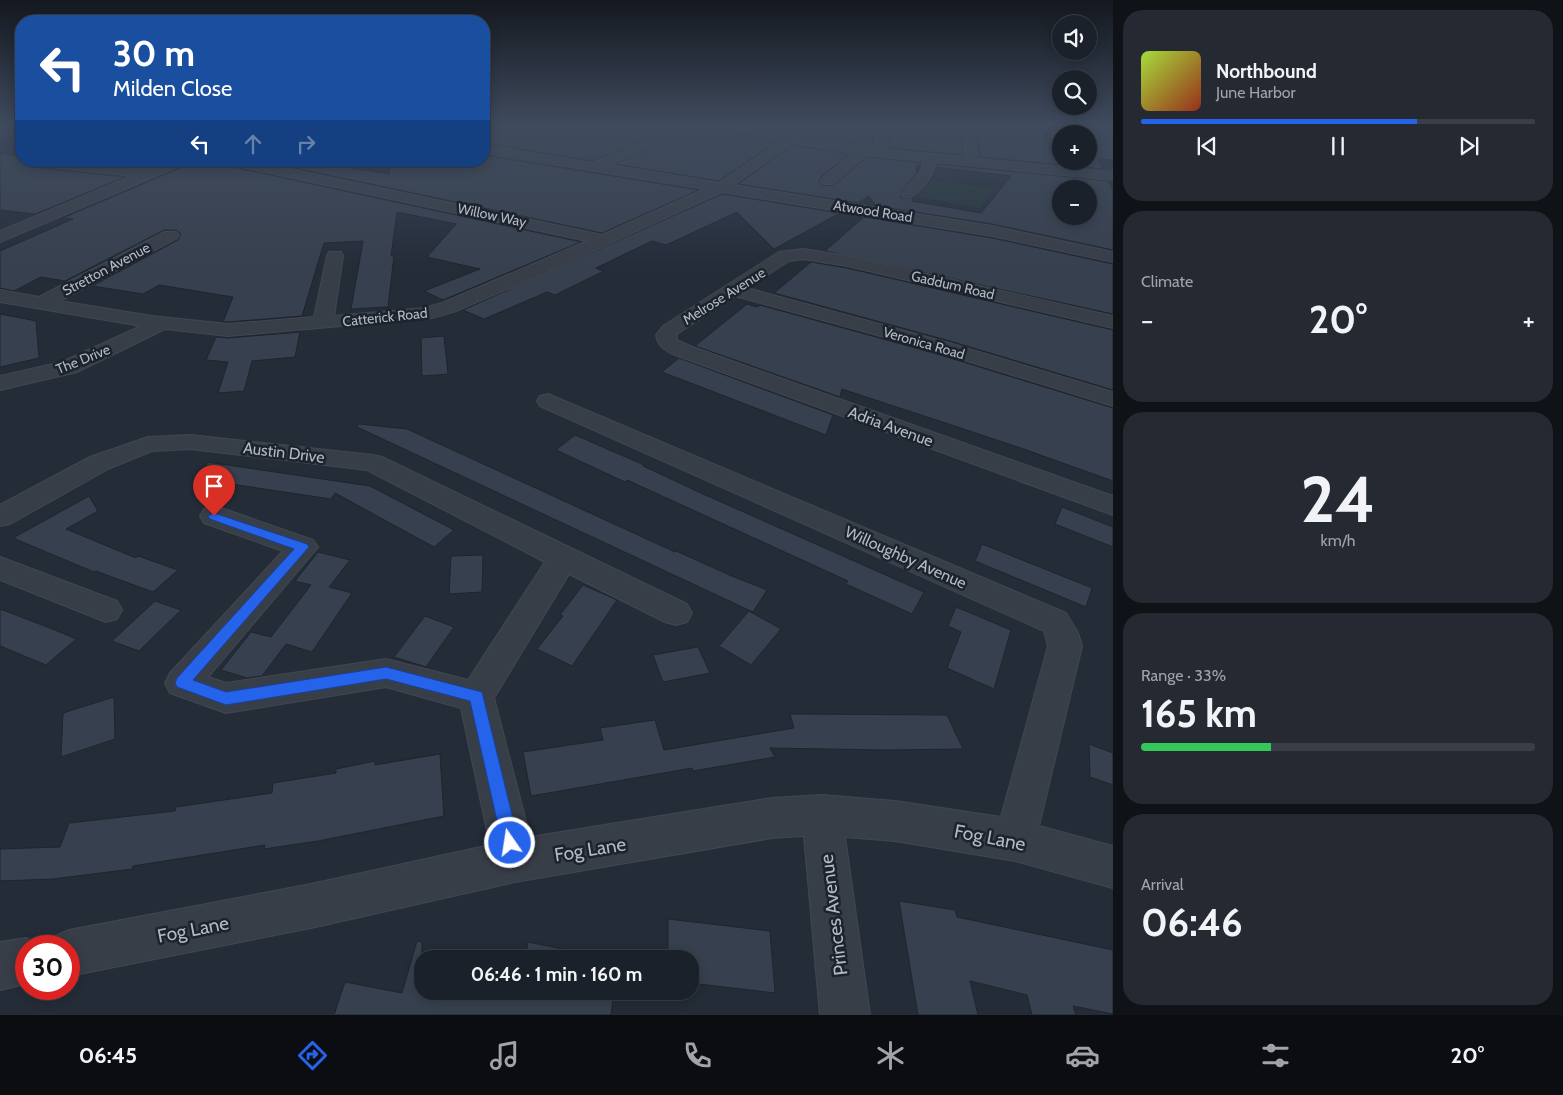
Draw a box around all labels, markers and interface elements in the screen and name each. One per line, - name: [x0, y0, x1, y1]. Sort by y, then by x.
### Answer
- map controls: [1052, 15, 1097, 225]
- button: sound: [1052, 15, 1097, 60]
- text: 30 m: [113, 32, 195, 75]
- icon: left: [30, 35, 95, 100]
- text: Northbound: [1216, 60, 1317, 83]
- button: search: [1052, 70, 1097, 115]
- text: Milden Close: [113, 75, 232, 102]
- text: June Harbor: [1216, 83, 1296, 102]
- button: +: [1052, 125, 1097, 170]
- icon: left: [186, 130, 214, 158]
- icon: ahead: [239, 130, 267, 158]
- icon: right: [292, 130, 320, 158]
- icon: previous: [1193, 132, 1221, 160]
- icon: pause: [1324, 132, 1352, 160]
- icon: next: [1455, 132, 1483, 160]
- button: −: [1052, 180, 1097, 225]
- street label: Atwood Road: [832, 196, 914, 226]
- street label: Willow Way: [456, 199, 528, 231]
- street label: Stretton Avenue: [59, 238, 153, 300]
- street label: Melrose Avenue: [679, 263, 769, 329]
- street label: Gaddum Road: [910, 267, 996, 303]
- text: Climate: [1141, 272, 1193, 291]
- text: 20°: [1309, 296, 1367, 343]
- text: −: [1141, 303, 1153, 337]
- text: +: [1523, 303, 1535, 337]
- street label: Catterick Road: [342, 304, 428, 330]
- street label: Veronica Road: [881, 323, 967, 363]
- street label: The Drive: [53, 340, 113, 378]
- street label: Adria Avenue: [846, 402, 936, 451]
- street label: Austin Drive: [242, 438, 326, 467]
- text: 24: [1301, 459, 1375, 538]
- pin: [193, 465, 235, 516]
- icon: arrive: [200, 472, 228, 500]
- street label: Willoughby Avenue: [842, 522, 969, 593]
- text: km/h: [1320, 531, 1356, 550]
- text: Range · 33%: [1141, 666, 1226, 685]
- text: 165 km: [1141, 690, 1257, 737]
- position arrow: [483, 816, 535, 868]
- street label: Fog Lane: [952, 819, 1028, 856]
- street label: Fog Lane: [553, 832, 628, 867]
- street label: Princes Avenue: [815, 853, 852, 977]
- text: Arrival: [1141, 875, 1184, 894]
- text: 06:46: [1141, 899, 1243, 946]
- street label: Fog Lane: [155, 911, 231, 948]
- speed limit sign: 30: [15, 935, 80, 1000]
- text: 06:46 · 1 min · 160 m: [471, 963, 642, 986]
- icon: directions: [295, 1038, 330, 1073]
- icon: music: [487, 1038, 522, 1073]
- icon: phone: [680, 1038, 715, 1073]
- icon: climate: [873, 1038, 908, 1073]
- icon: car: [1065, 1038, 1100, 1073]
- icon: filters: [1258, 1038, 1293, 1073]
- text: 06:45: [79, 1042, 137, 1069]
- text: 20°: [1451, 1042, 1484, 1069]

